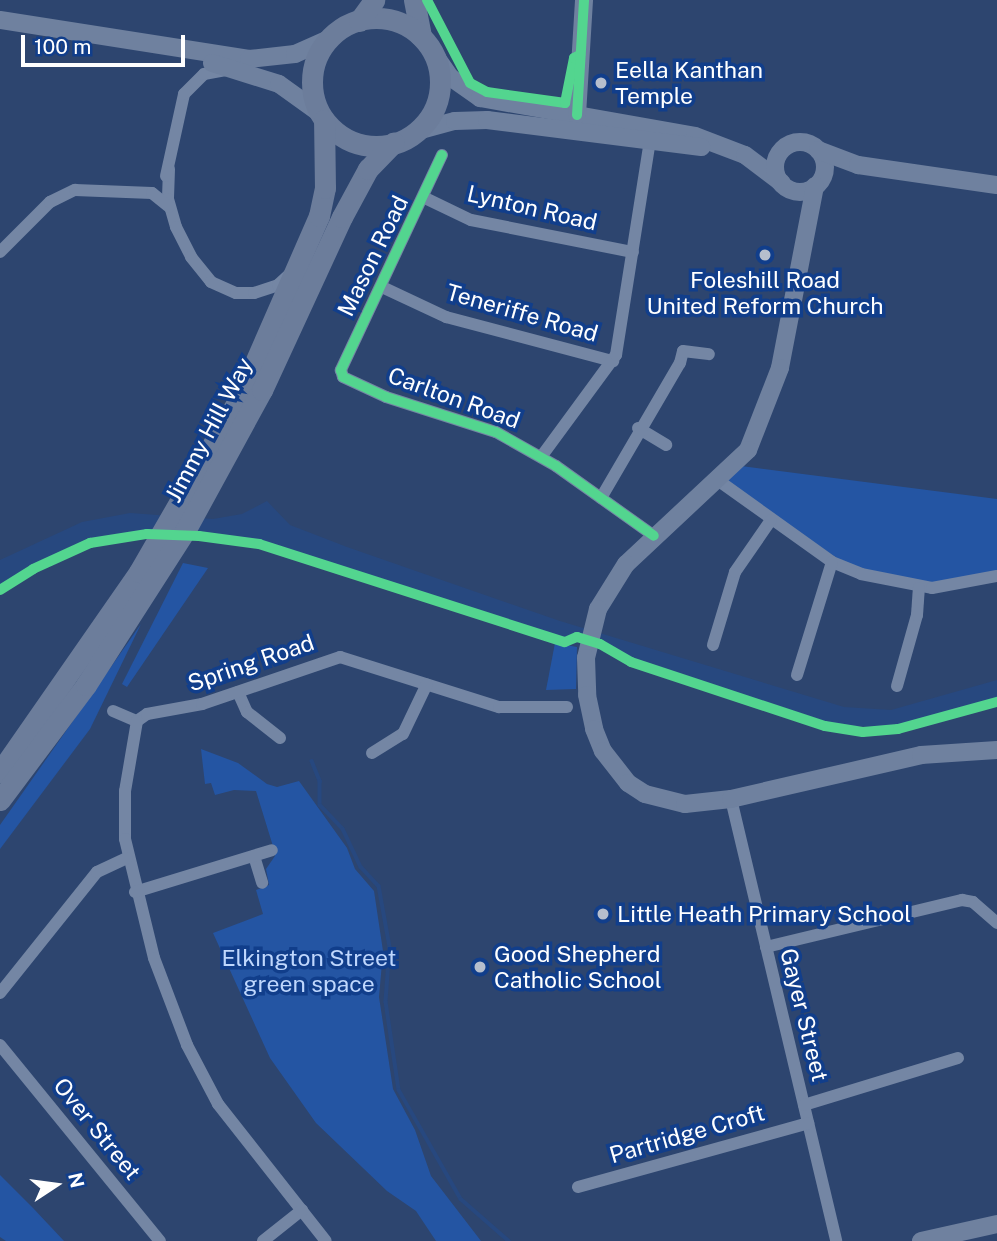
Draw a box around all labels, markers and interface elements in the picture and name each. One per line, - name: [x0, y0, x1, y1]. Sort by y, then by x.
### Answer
- scale bar: [24, 21, 189, 65]
- text: 100 m: [34, 34, 91, 59]
- place label: Eella Kanthan Temple: [615, 56, 763, 110]
- marker: Eella Kanthan Temple: [593, 75, 609, 91]
- street label: Lynton Road: [464, 180, 600, 236]
- street label: Mason Road: [332, 191, 414, 321]
- marker: Foleshill Road United Reform Church: [757, 247, 773, 263]
- place label: Foleshill Road United Reform Church: [646, 266, 884, 320]
- street label: Teneriffe Road: [443, 278, 601, 348]
- street label: Jimmy Hill Way: [159, 353, 259, 507]
- street label: Carlton Road: [384, 361, 524, 435]
- street label: Spring Road: [184, 629, 318, 697]
- place label: Little Heath Primary School: [617, 900, 911, 928]
- marker: Little Heath Primary School: [595, 906, 611, 922]
- place label: Good Shepherd Catholic School: [494, 940, 662, 994]
- park label: Elkington Street green space: [222, 944, 396, 998]
- street label: Gayer Street: [774, 946, 834, 1084]
- marker: Good Shepherd Catholic School: [472, 959, 488, 975]
- street label: Over Street: [48, 1073, 146, 1185]
- street label: Partridge Croft: [606, 1099, 768, 1169]
- north arrow: [21, 1150, 91, 1220]
- text: N: [64, 1171, 89, 1190]

